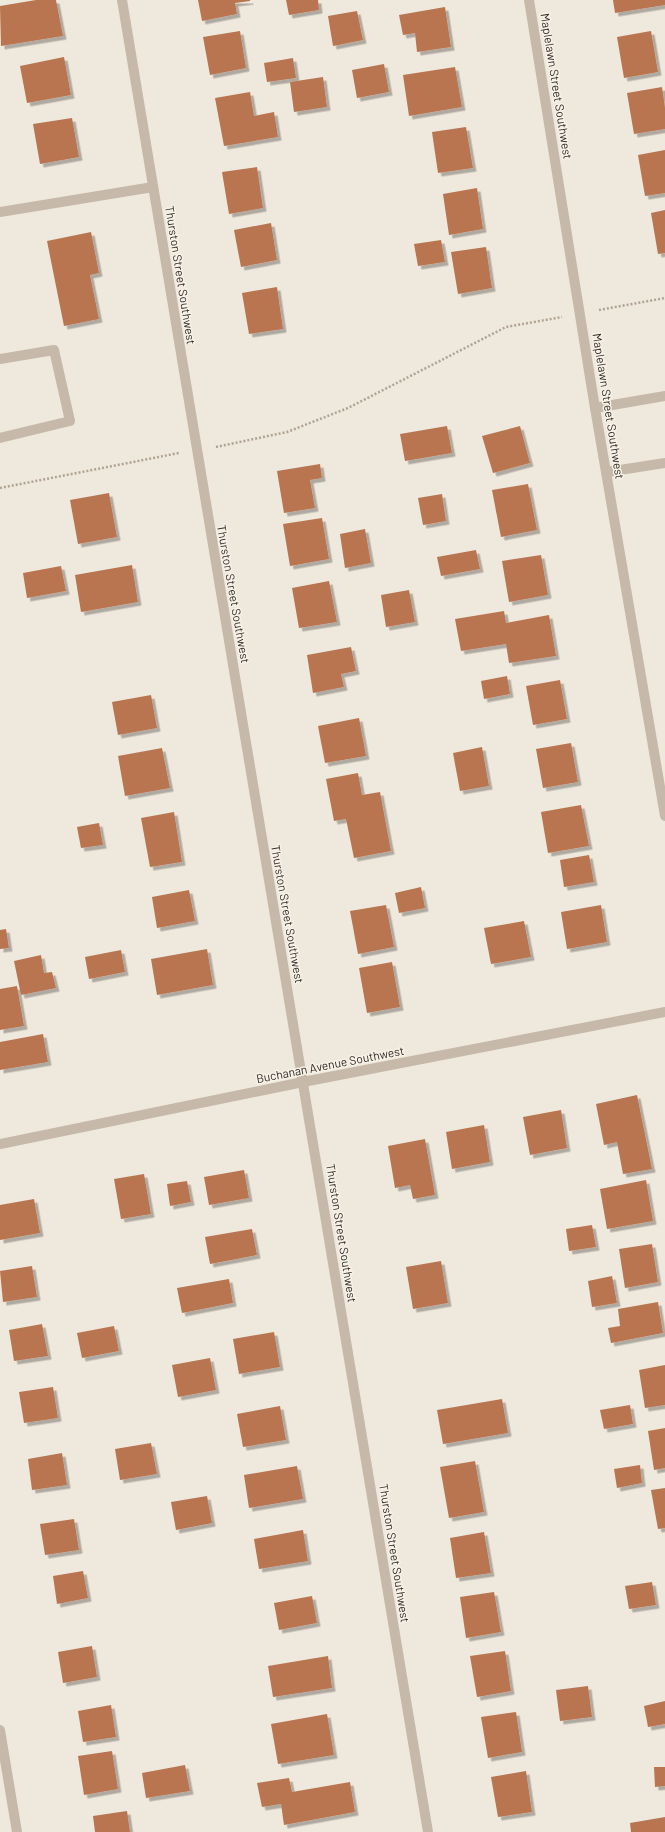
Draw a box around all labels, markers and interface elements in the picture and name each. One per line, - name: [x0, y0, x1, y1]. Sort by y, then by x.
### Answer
- street label: Maplelawn Street Southwest: [539, 12, 575, 160]
- street label: Thurston Street Southwest: [163, 205, 199, 345]
- street label: Maplelawn Street Southwest: [591, 332, 627, 480]
- street label: Thurston Street Southwest: [215, 524, 253, 664]
- street label: Thurston Street Southwest: [269, 844, 307, 984]
- street label: Buchanan Avenue Southwest: [255, 1043, 405, 1085]
- street label: Thurston Street Southwest: [324, 1163, 360, 1303]
- street label: Thurston Street Southwest: [377, 1483, 413, 1623]

